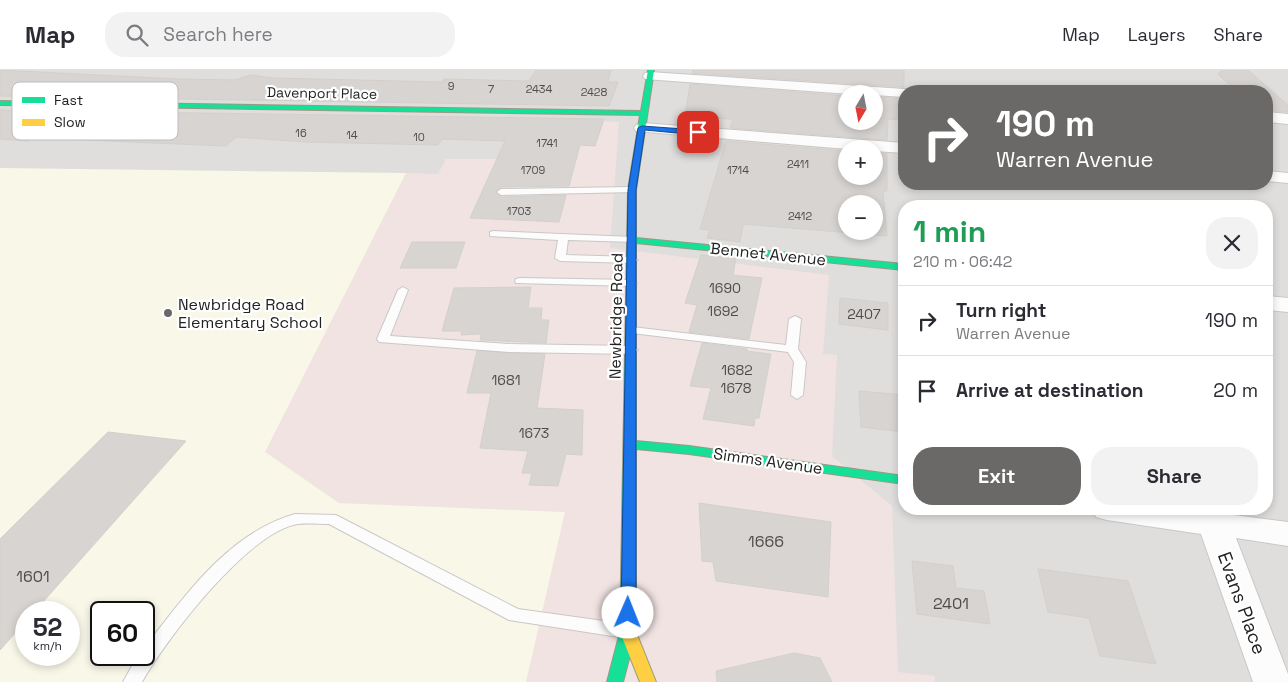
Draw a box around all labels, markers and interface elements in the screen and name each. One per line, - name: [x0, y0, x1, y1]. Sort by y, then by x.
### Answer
- search box: [105, 12, 455, 57]
- text: Map: [25, 19, 75, 50]
- icon: search: [123, 21, 151, 49]
- text: Search here: [163, 22, 273, 47]
- text: Map: [1062, 23, 1100, 46]
- text: Layers: [1128, 23, 1185, 46]
- text: Share: [1213, 23, 1263, 46]
- house number: 9: [448, 79, 455, 93]
- legend: [12, 82, 178, 140]
- house number: 7: [488, 82, 494, 96]
- house number: 2434: [526, 82, 552, 96]
- street label: Davenport Place: [267, 83, 377, 103]
- house number: 2428: [581, 85, 607, 99]
- north arrow: [838, 85, 882, 130]
- map controls: [838, 85, 883, 240]
- text: Fast: [54, 91, 83, 109]
- text: 190 m: [996, 102, 1095, 146]
- icon: right: [913, 105, 978, 170]
- pin: [677, 111, 719, 153]
- text: Slow: [54, 113, 86, 131]
- icon: arrive: [684, 118, 712, 146]
- house number: 16: [295, 126, 307, 140]
- house number: 14: [346, 128, 358, 142]
- house number: 10: [413, 130, 425, 144]
- house number: 1741: [536, 136, 558, 150]
- button: +: [838, 140, 883, 185]
- text: Warren Avenue: [996, 145, 1153, 173]
- house number: 2411: [787, 157, 809, 171]
- house number: 1709: [521, 163, 546, 177]
- house number: 1714: [727, 163, 749, 177]
- button: −: [838, 195, 883, 240]
- house number: 1703: [507, 204, 532, 218]
- house number: 2412: [788, 209, 812, 223]
- text: 1 min: [913, 212, 986, 251]
- button: close: [1206, 217, 1258, 269]
- street label: Bennet Avenue: [709, 237, 827, 271]
- text: 210 m · 06:42: [913, 251, 1012, 272]
- street label: Newbridge Road: [604, 253, 628, 379]
- house number: 1690: [709, 279, 741, 297]
- place label: Newbridge Road Elementary School: [178, 294, 323, 333]
- text: Turn right: [956, 298, 1046, 323]
- house number: 1692: [707, 302, 739, 320]
- house number: 2407: [847, 305, 881, 323]
- marker: Newbridge Road Elementary School: [162, 307, 174, 319]
- icon: right: [913, 307, 941, 335]
- text: 190 m: [1205, 308, 1258, 333]
- text: Warren Avenue: [956, 323, 1071, 344]
- house number: 1682: [721, 361, 753, 379]
- house number: 1681: [492, 371, 521, 389]
- icon: arrive: [913, 377, 941, 405]
- text: Arrive at destination: [956, 378, 1144, 403]
- text: 20 m: [1213, 378, 1258, 403]
- house number: 1678: [721, 379, 752, 397]
- house number: 1673: [519, 424, 549, 442]
- street label: Simms Avenue: [712, 443, 824, 479]
- button: Exit: [913, 447, 1081, 505]
- button: Share: [1091, 447, 1258, 505]
- house number: 1666: [748, 531, 784, 552]
- street label: Evans Place: [1212, 548, 1272, 658]
- house number: 1601: [16, 566, 50, 587]
- position arrow: [601, 586, 653, 638]
- house number: 2401: [933, 593, 969, 614]
- speed limit sign: 60: [90, 601, 155, 666]
- text: 52: [33, 611, 62, 643]
- text: km/h: [33, 638, 62, 654]

